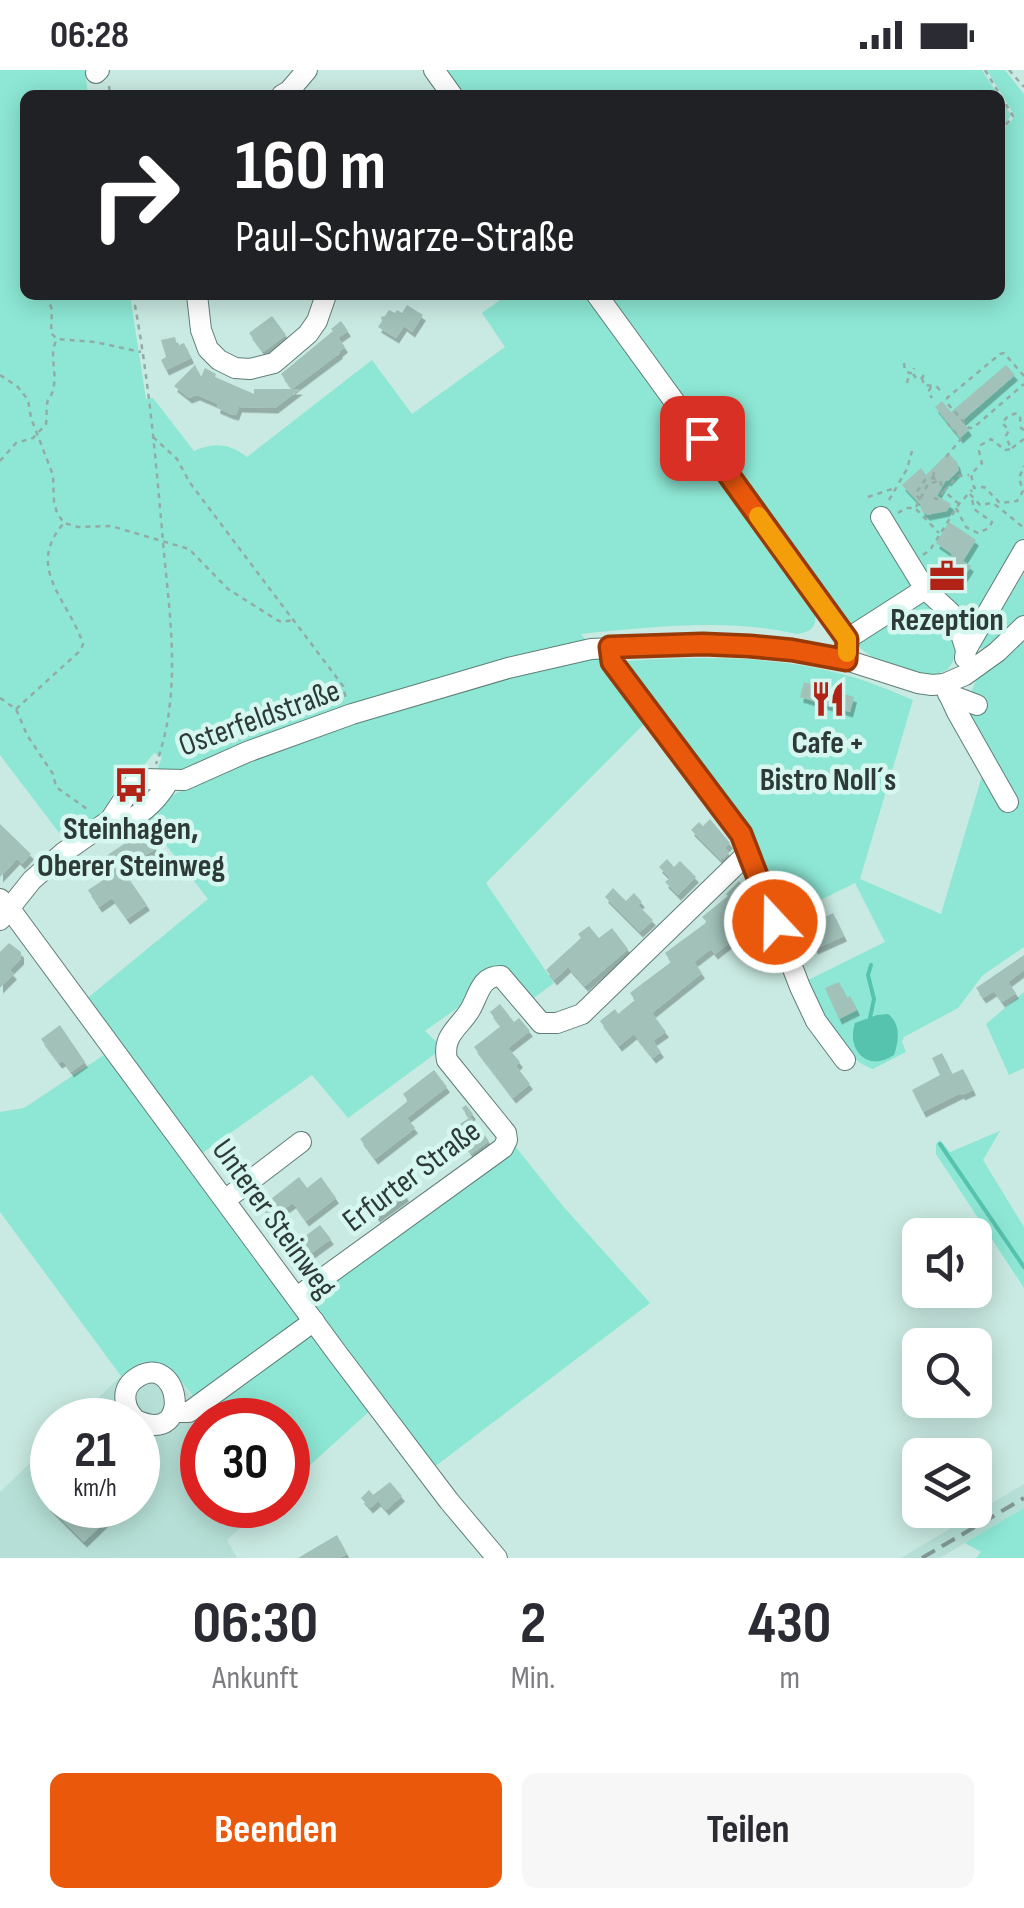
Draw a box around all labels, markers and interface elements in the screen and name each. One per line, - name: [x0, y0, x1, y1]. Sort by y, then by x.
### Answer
- text: 06:28: [50, 13, 129, 58]
- text: 160 m: [235, 125, 386, 209]
- icon: right: [70, 130, 200, 260]
- text: Paul-Schwarze-Straße: [235, 210, 575, 265]
- pin: [660, 396, 745, 481]
- icon: arrive: [675, 411, 730, 466]
- office icon: Rezeption: [928, 557, 966, 595]
- place label: Rezeption: [890, 601, 1004, 640]
- street label: Osterfeldstraße: [174, 671, 345, 766]
- restaurant icon: Cafe + Bistro Noll´s: [809, 680, 847, 718]
- place label: Cafe + Bistro Noll´s: [760, 724, 896, 800]
- bus stop icon: Steinhagen, Oberer Steinweg: [112, 766, 150, 804]
- place label: Steinhagen, Oberer Steinweg: [37, 810, 225, 886]
- position arrow: [723, 870, 827, 974]
- street label: Erfurter Straße: [335, 1112, 488, 1241]
- street label: Unterer Steinweg: [203, 1132, 345, 1306]
- map controls: [902, 1218, 992, 1528]
- button: sound: [902, 1218, 992, 1308]
- button: search: [902, 1328, 992, 1418]
- speed limit sign: 30: [180, 1398, 310, 1528]
- text: 21: [74, 1421, 116, 1481]
- button: layers: [902, 1438, 992, 1528]
- text: km/h: [73, 1473, 117, 1504]
- text: 06:30: [193, 1588, 318, 1660]
- text: 2: [520, 1588, 546, 1660]
- text: 430: [748, 1588, 831, 1660]
- text: Ankunft: [212, 1659, 298, 1698]
- text: Min.: [511, 1659, 555, 1698]
- text: m: [779, 1659, 800, 1698]
- button: Beenden: [50, 1773, 502, 1888]
- button: Teilen: [522, 1773, 974, 1888]

